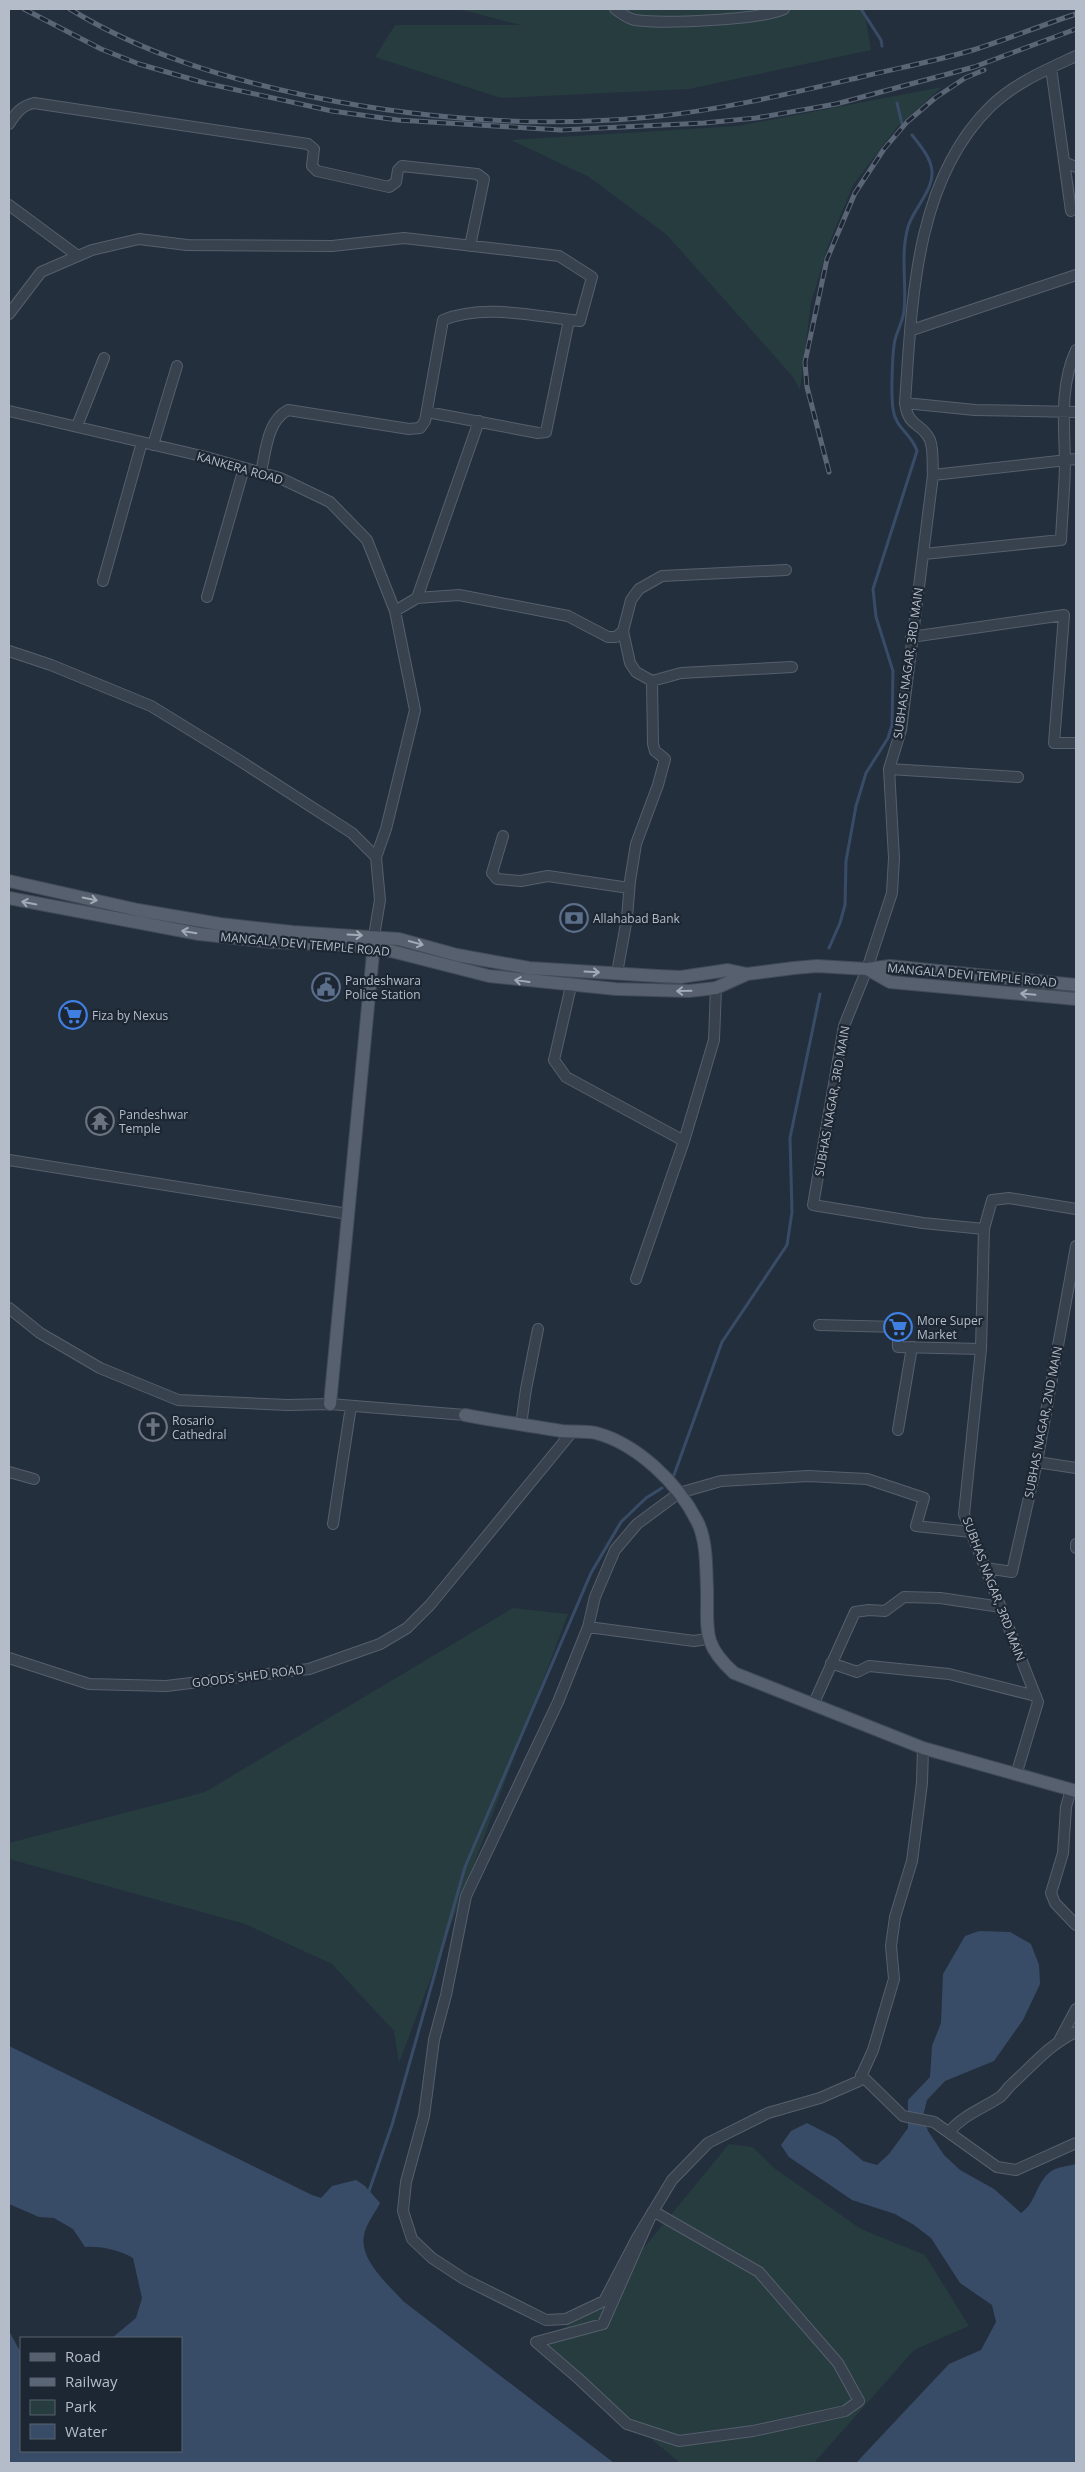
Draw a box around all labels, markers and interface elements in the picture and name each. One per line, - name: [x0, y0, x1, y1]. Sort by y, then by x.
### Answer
- street label: KANKERA ROAD: [195, 448, 285, 488]
- street label: SUBHAS NAGAR, 3RD MAIN: [889, 586, 927, 740]
- one-way arrow: [82, 895, 98, 904]
- one-way arrow: [22, 897, 38, 907]
- bank icon: Allahabad Bank: [559, 903, 589, 933]
- place label: Allahabad Bank: [593, 910, 681, 927]
- one-way arrow: [181, 927, 197, 937]
- street label: MANGALA DEVI TEMPLE ROAD: [220, 928, 390, 960]
- one-way arrow: [347, 931, 363, 940]
- one-way arrow: [408, 939, 424, 949]
- street label: MANGALA DEVI TEMPLE ROAD: [887, 959, 1057, 991]
- one-way arrow: [584, 967, 600, 976]
- public building icon: Pandeshwara Police Station: [311, 972, 341, 1002]
- place label: Pandeshwara Police Station: [345, 972, 421, 1003]
- one-way arrow: [514, 976, 530, 986]
- one-way arrow: [676, 986, 692, 996]
- one-way arrow: [1020, 990, 1036, 999]
- supermarket icon: Fiza by Nexus: [58, 1000, 88, 1030]
- place label: Fiza by Nexus: [92, 1007, 169, 1024]
- street label: SUBHAS NAGAR, 3RD MAIN: [810, 1024, 854, 1178]
- temple icon: Pandeshwar Temple: [85, 1106, 115, 1136]
- place label: Pandeshwar Temple: [119, 1106, 188, 1137]
- supermarket icon: More Super Market: [883, 1312, 913, 1342]
- place label: More Super Market: [917, 1312, 983, 1343]
- street label: SUBHAS NAGAR, 2ND MAIN: [1020, 1345, 1066, 1499]
- church icon: Rosario Cathedral: [138, 1412, 168, 1442]
- place label: Rosario Cathedral: [172, 1412, 227, 1443]
- street label: SUBHAS NAGAR, 3RD MAIN: [959, 1515, 1029, 1663]
- street label: GOODS SHED ROAD: [191, 1661, 305, 1691]
- legend: [20, 2337, 182, 2452]
- text: Road: [65, 2346, 101, 2366]
- text: Railway: [65, 2371, 118, 2391]
- text: Park: [65, 2396, 96, 2416]
- text: Water: [65, 2421, 107, 2441]

